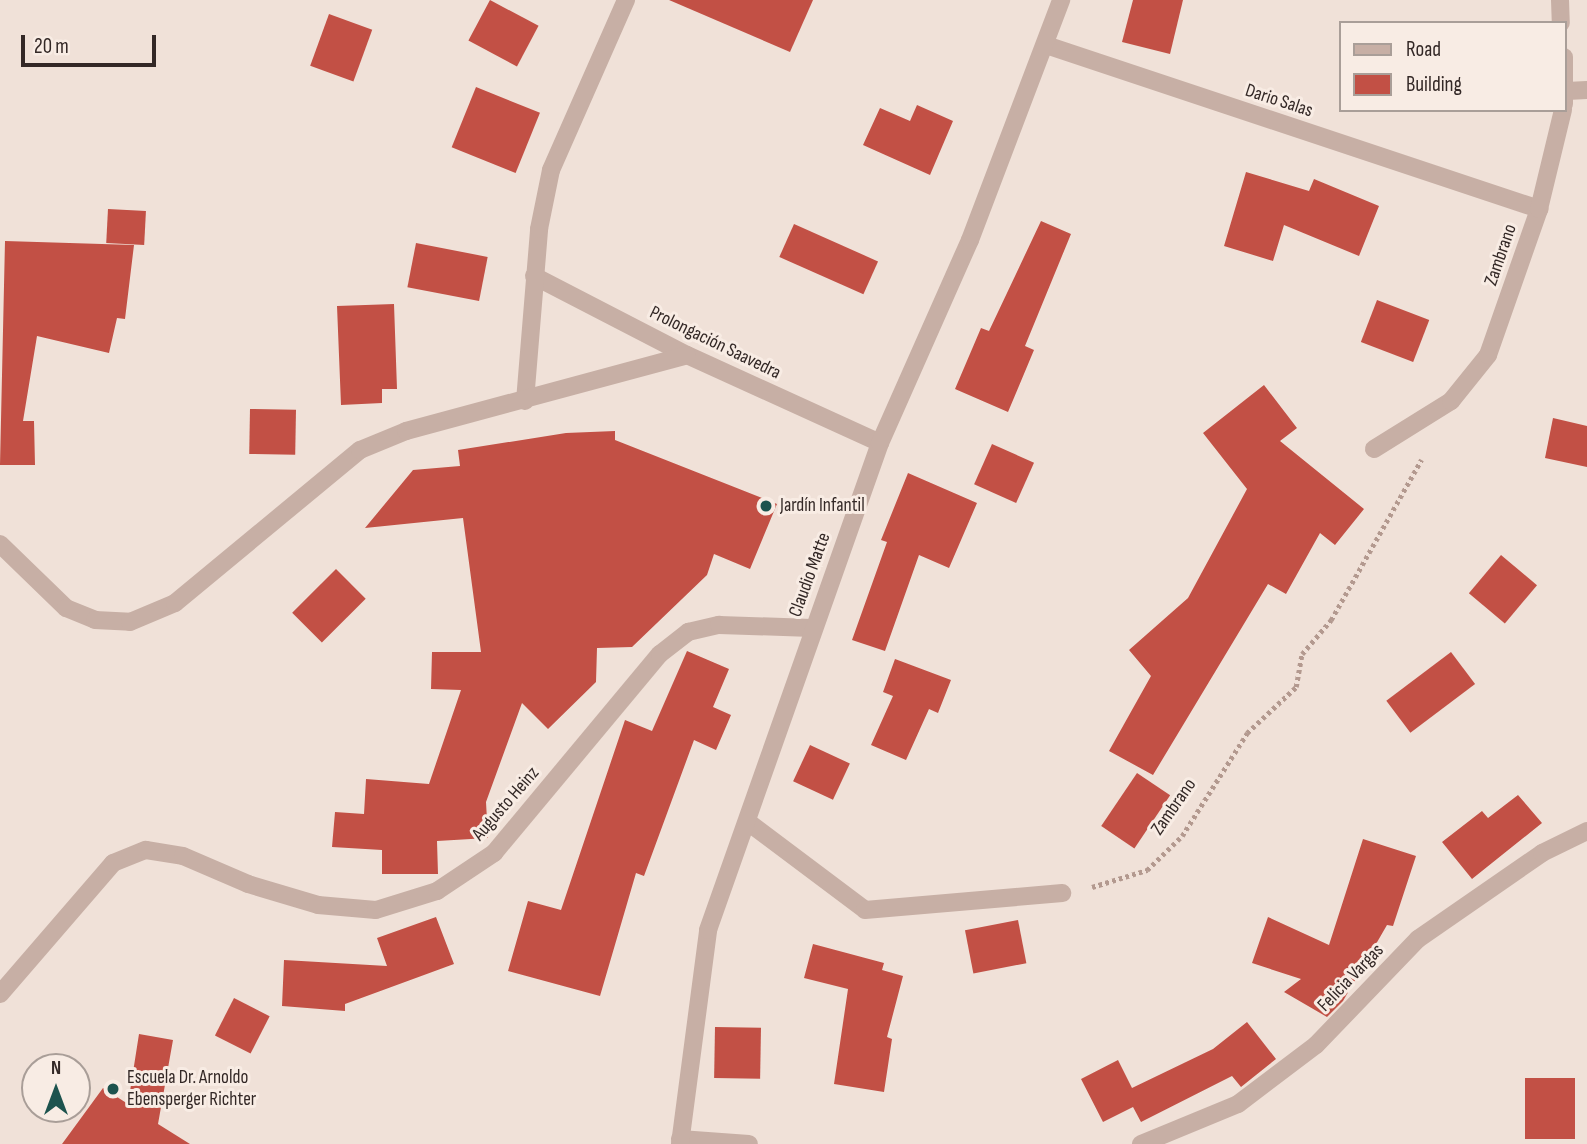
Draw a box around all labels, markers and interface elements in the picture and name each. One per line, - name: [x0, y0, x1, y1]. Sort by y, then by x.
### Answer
- scale bar: [24, 21, 159, 65]
- legend: [1338, 21, 1566, 112]
- text: 20 m: [34, 34, 69, 59]
- text: Road: [1406, 37, 1441, 62]
- text: Building: [1406, 72, 1462, 97]
- street label: Dario Salas: [1242, 79, 1316, 123]
- street label: Zambrano: [1480, 221, 1522, 289]
- street label: Prolongación Saavedra: [646, 301, 784, 385]
- place label: Jardín Infantil: [780, 495, 865, 517]
- marker: Jardín Infantil: [758, 498, 774, 514]
- street label: Claudio Matte: [784, 530, 836, 620]
- street label: Augusto Heinz: [468, 762, 544, 846]
- street label: Zambrano: [1146, 774, 1202, 840]
- street label: Felicia Vargas: [1313, 939, 1389, 1017]
- north arrow: [21, 1053, 91, 1123]
- text: N: [51, 1057, 61, 1080]
- place label: Escuela Dr. Arnoldo Ebensperger Richter: [127, 1067, 256, 1111]
- marker: Escuela Dr. Arnoldo Ebensperger Richter: [105, 1081, 121, 1097]

